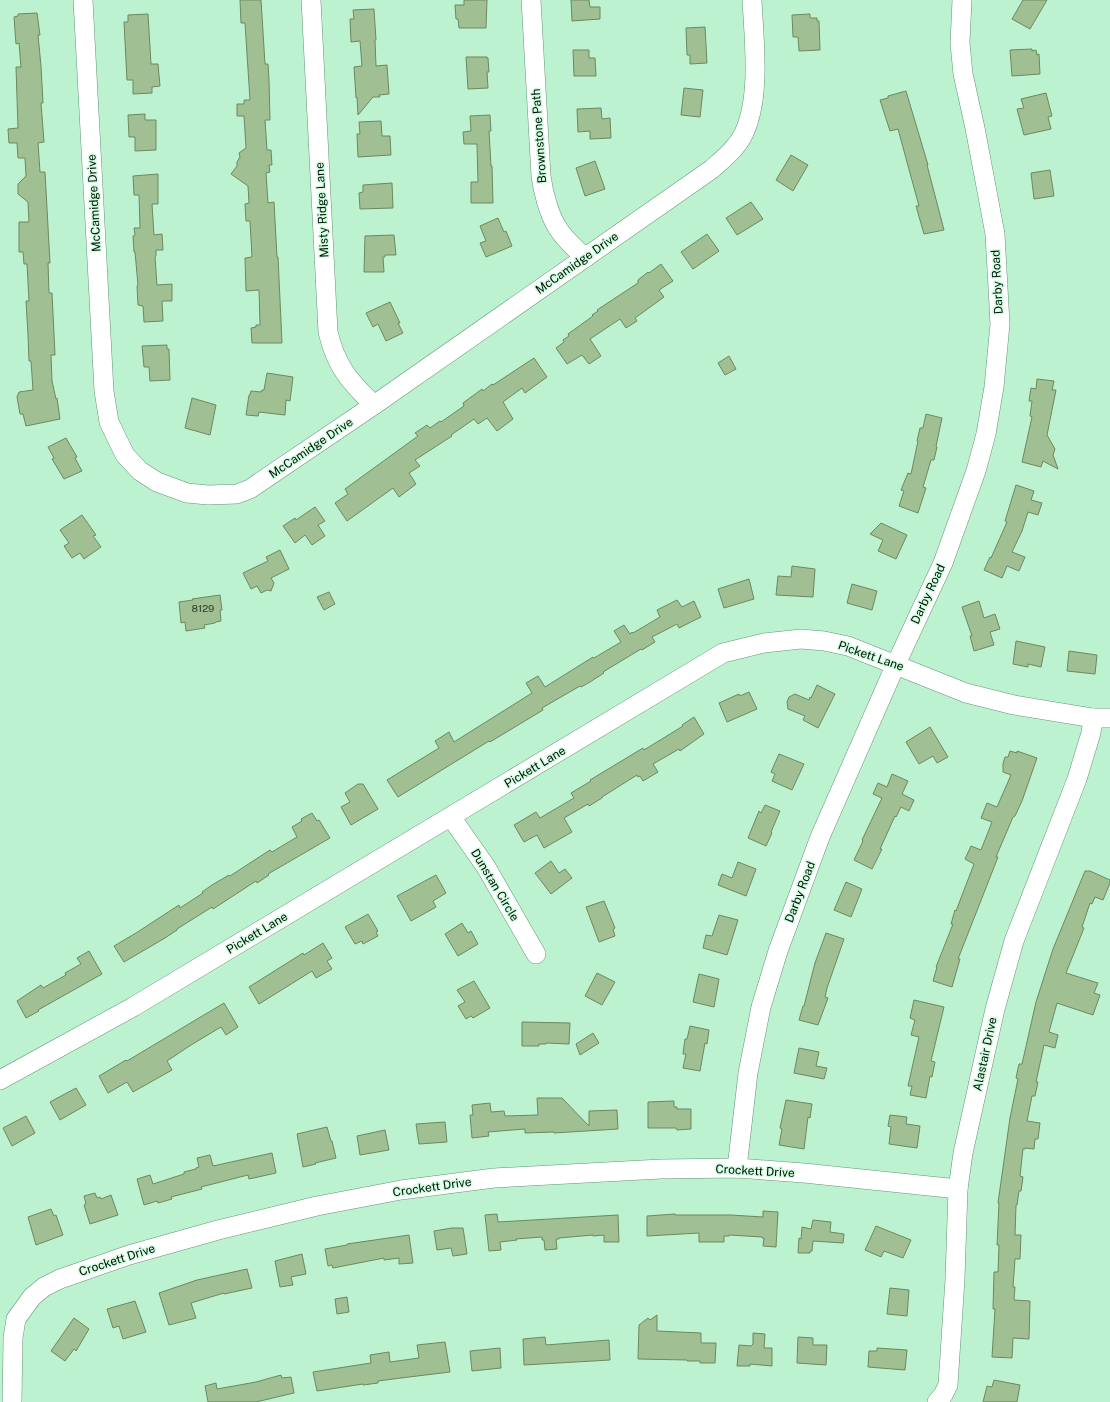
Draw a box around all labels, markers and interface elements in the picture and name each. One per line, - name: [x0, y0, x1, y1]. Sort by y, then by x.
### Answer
- street label: Brownstone Path: [529, 88, 549, 184]
- street label: McCamidge Drive: [84, 154, 104, 252]
- street label: Misty Ridge Lane: [312, 162, 331, 258]
- street label: McCamidge Drive: [533, 229, 621, 297]
- street label: Darby Road: [988, 249, 1006, 315]
- street label: McCamidge Drive: [266, 415, 356, 481]
- street label: Darby Road: [908, 562, 948, 626]
- house number: 8129: [192, 602, 214, 614]
- street label: Pickett Lane: [836, 638, 906, 674]
- street label: Pickett Lane: [502, 743, 568, 791]
- street label: Dunstan Circle: [468, 846, 522, 924]
- street label: Darby Road: [782, 859, 818, 925]
- street label: Pickett Lane: [224, 909, 290, 957]
- street label: Alastair Drive: [970, 1016, 1000, 1092]
- street label: Crockett Drive: [715, 1162, 795, 1180]
- street label: Crockett Drive: [392, 1175, 473, 1199]
- street label: Crockett Drive: [77, 1241, 157, 1279]

